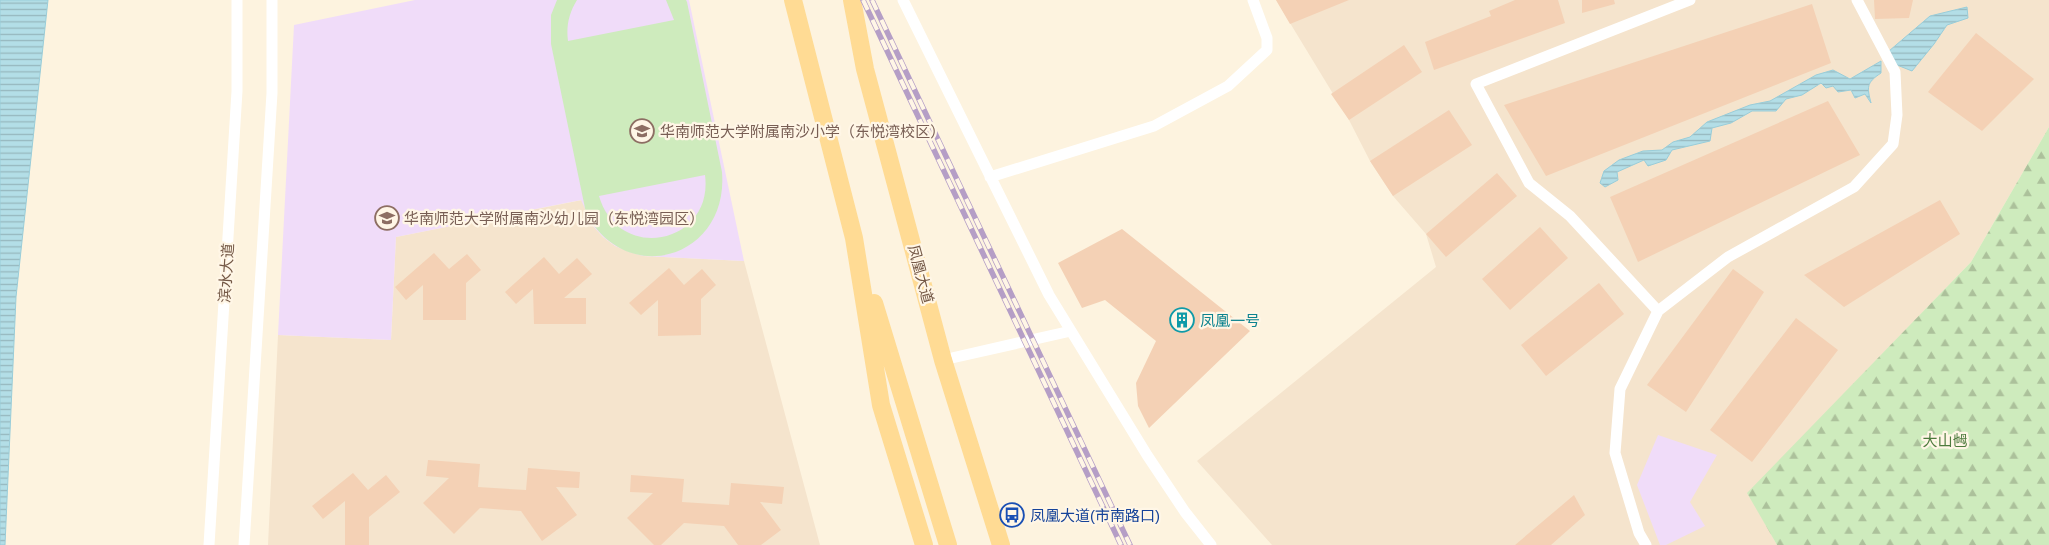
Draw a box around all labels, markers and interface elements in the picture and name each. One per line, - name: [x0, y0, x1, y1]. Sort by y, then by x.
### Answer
- school or university icon: 华南师范大学附属南沙小学（东悦湾校区）: [629, 118, 655, 144]
- place label: 华南师范大学附属南沙小学（东悦湾校区）: [660, 123, 945, 140]
- school or university icon: 华南师范大学附属南沙幼儿园（东悦湾园区）: [374, 205, 400, 231]
- place label: 华南师范大学附属南沙幼儿园（东悦湾园区）: [404, 210, 704, 227]
- street label: 滨水大道: [215, 242, 237, 304]
- street label: 凤凰大道: [905, 243, 937, 305]
- building icon: 凤凰一号: [1169, 307, 1195, 333]
- place label: 凤凰一号: [1200, 312, 1260, 329]
- park label: 大山乸: [1922, 432, 1968, 449]
- bus stop icon: 凤凰大道(市南路口): [999, 502, 1025, 528]
- place label: 凤凰大道(市南路口): [1030, 507, 1160, 524]

